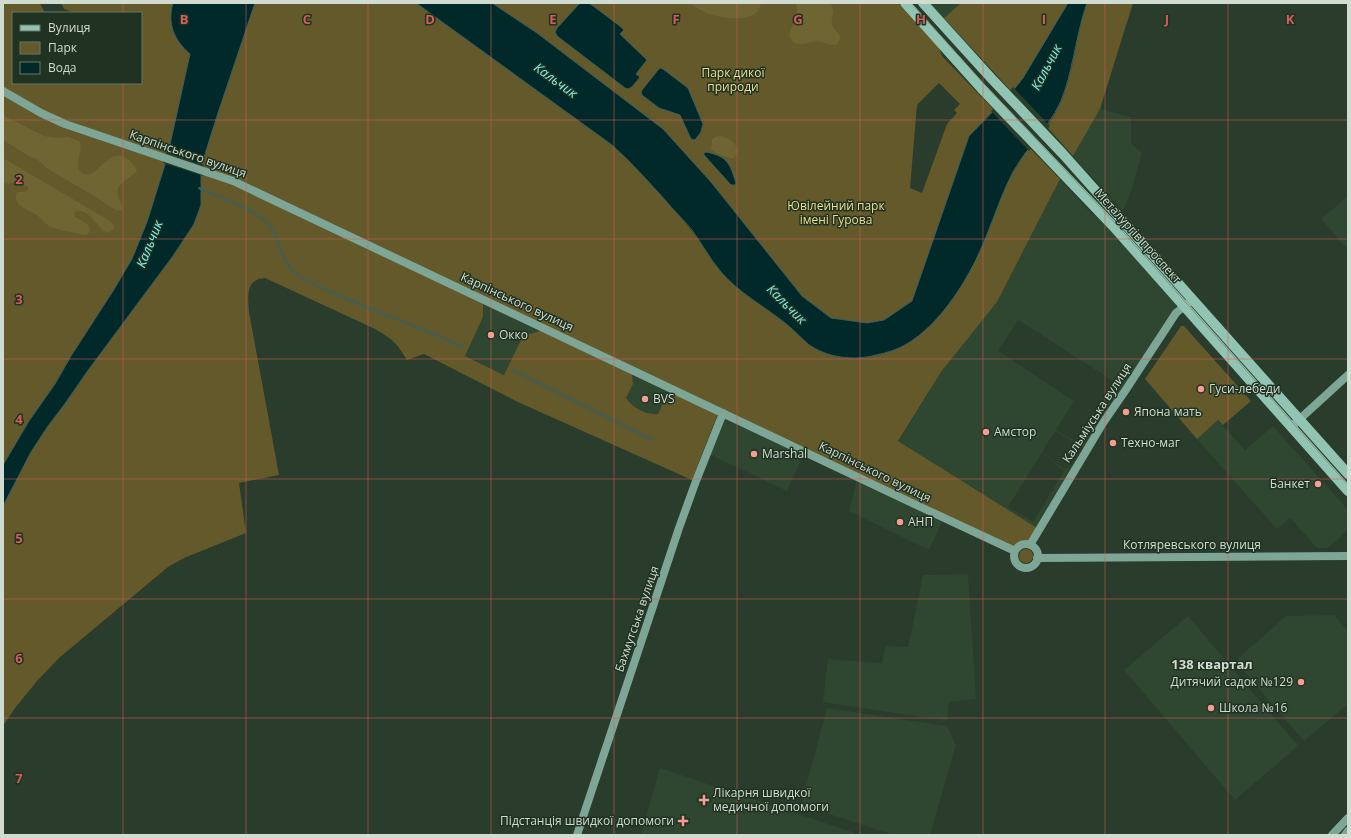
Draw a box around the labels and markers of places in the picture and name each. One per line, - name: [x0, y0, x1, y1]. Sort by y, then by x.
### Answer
- place label: Окко: [499, 326, 528, 343]
- marker: Окко: [486, 330, 496, 340]
- place label: Гуси-лебеди: [1209, 380, 1281, 397]
- marker: Гуси-лебеди: [1196, 384, 1206, 394]
- place label: BVS: [653, 390, 675, 407]
- marker: BVS: [640, 394, 650, 404]
- place label: Япона мать: [1134, 403, 1202, 420]
- marker: Япона мать: [1121, 407, 1131, 417]
- place label: Амстор: [994, 423, 1036, 440]
- marker: Амстор: [981, 427, 991, 437]
- place label: Техно-маг: [1121, 434, 1180, 451]
- marker: Техно-маг: [1108, 438, 1118, 448]
- place label: Marshal: [762, 445, 807, 462]
- marker: Marshal: [749, 449, 759, 459]
- place label: Банкет: [1270, 475, 1310, 492]
- marker: Банкет: [1313, 479, 1323, 489]
- place label: АНП: [908, 513, 933, 530]
- marker: АНП: [895, 517, 905, 527]
- place label: Дитячий садок №129: [1171, 673, 1293, 690]
- marker: Дитячий садок №129: [1296, 677, 1306, 687]
- place label: Школа №16: [1219, 699, 1288, 716]
- marker: Школа №16: [1206, 703, 1216, 713]
- place label: Лікарня швидкої медичної допомоги: [713, 784, 829, 815]
- marker: Лікарня швидкої медичної допомоги: [698, 794, 710, 806]
- place label: Підстанція швидкої допомоги: [500, 812, 674, 829]
- marker: Підстанція швидкої допомоги: [677, 815, 689, 827]

